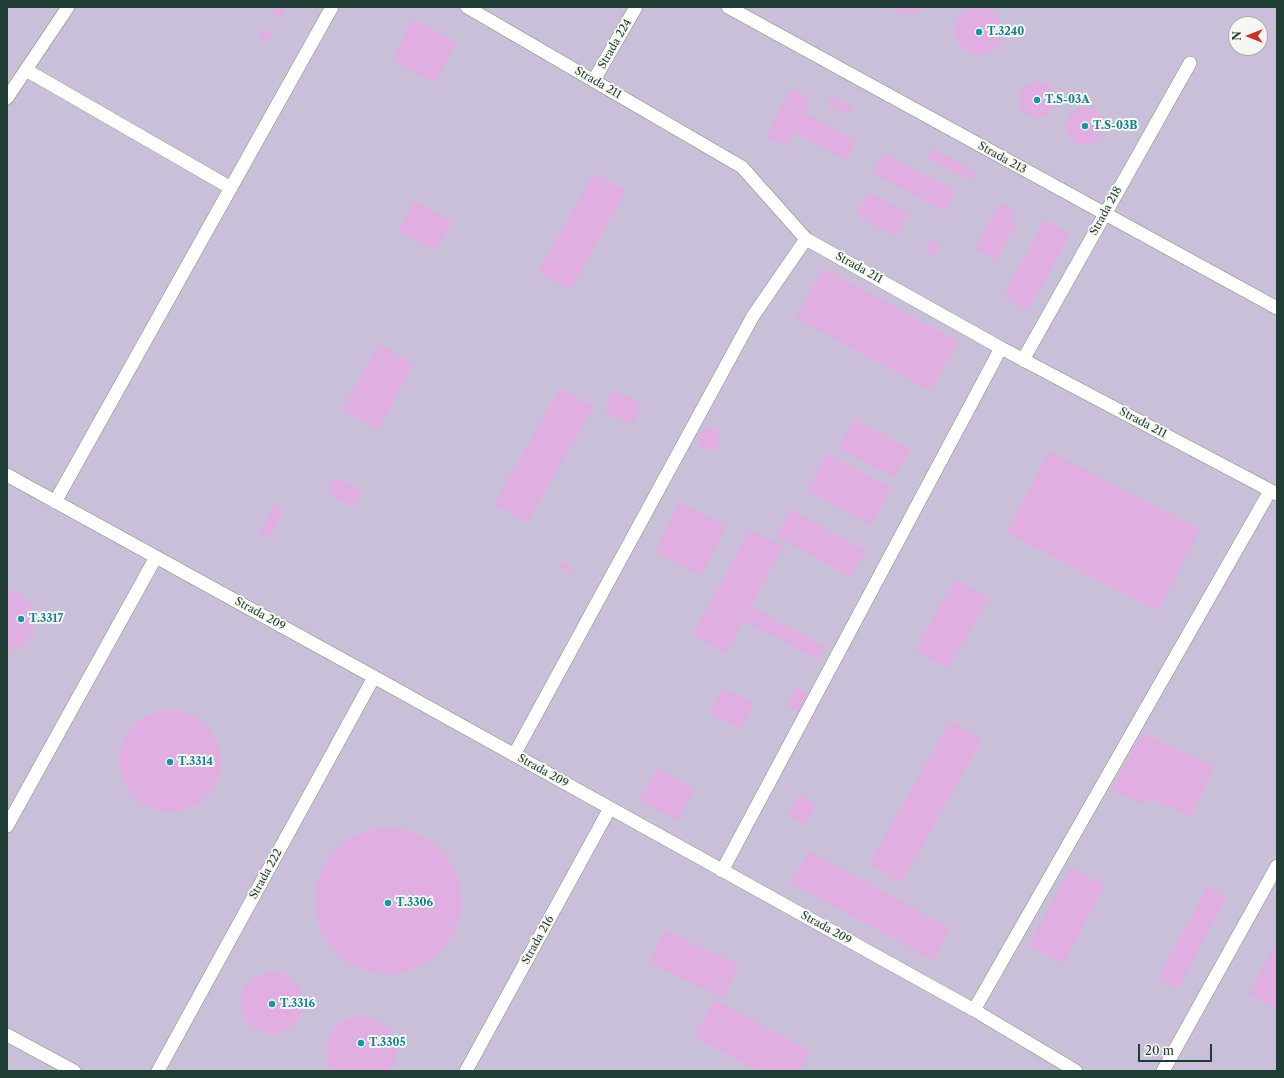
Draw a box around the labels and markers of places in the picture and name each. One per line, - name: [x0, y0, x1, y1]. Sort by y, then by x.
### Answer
- place label: T.3240: [987, 25, 1024, 39]
- marker: T.3240: [974, 27, 984, 37]
- place label: T.S-03A: [1045, 93, 1090, 107]
- marker: T.S-03A: [1032, 95, 1042, 105]
- place label: T.S-03B: [1093, 119, 1137, 133]
- marker: T.S-03B: [1080, 121, 1090, 131]
- place label: T.3317: [29, 612, 63, 626]
- marker: T.3317: [16, 614, 26, 624]
- place label: T.3314: [178, 755, 213, 769]
- marker: T.3314: [165, 757, 175, 767]
- place label: T.3306: [396, 896, 433, 910]
- marker: T.3306: [383, 898, 393, 908]
- place label: T.3316: [280, 997, 315, 1011]
- marker: T.3316: [267, 999, 277, 1009]
- place label: T.3305: [369, 1036, 406, 1050]
- marker: T.3305: [356, 1038, 366, 1048]

